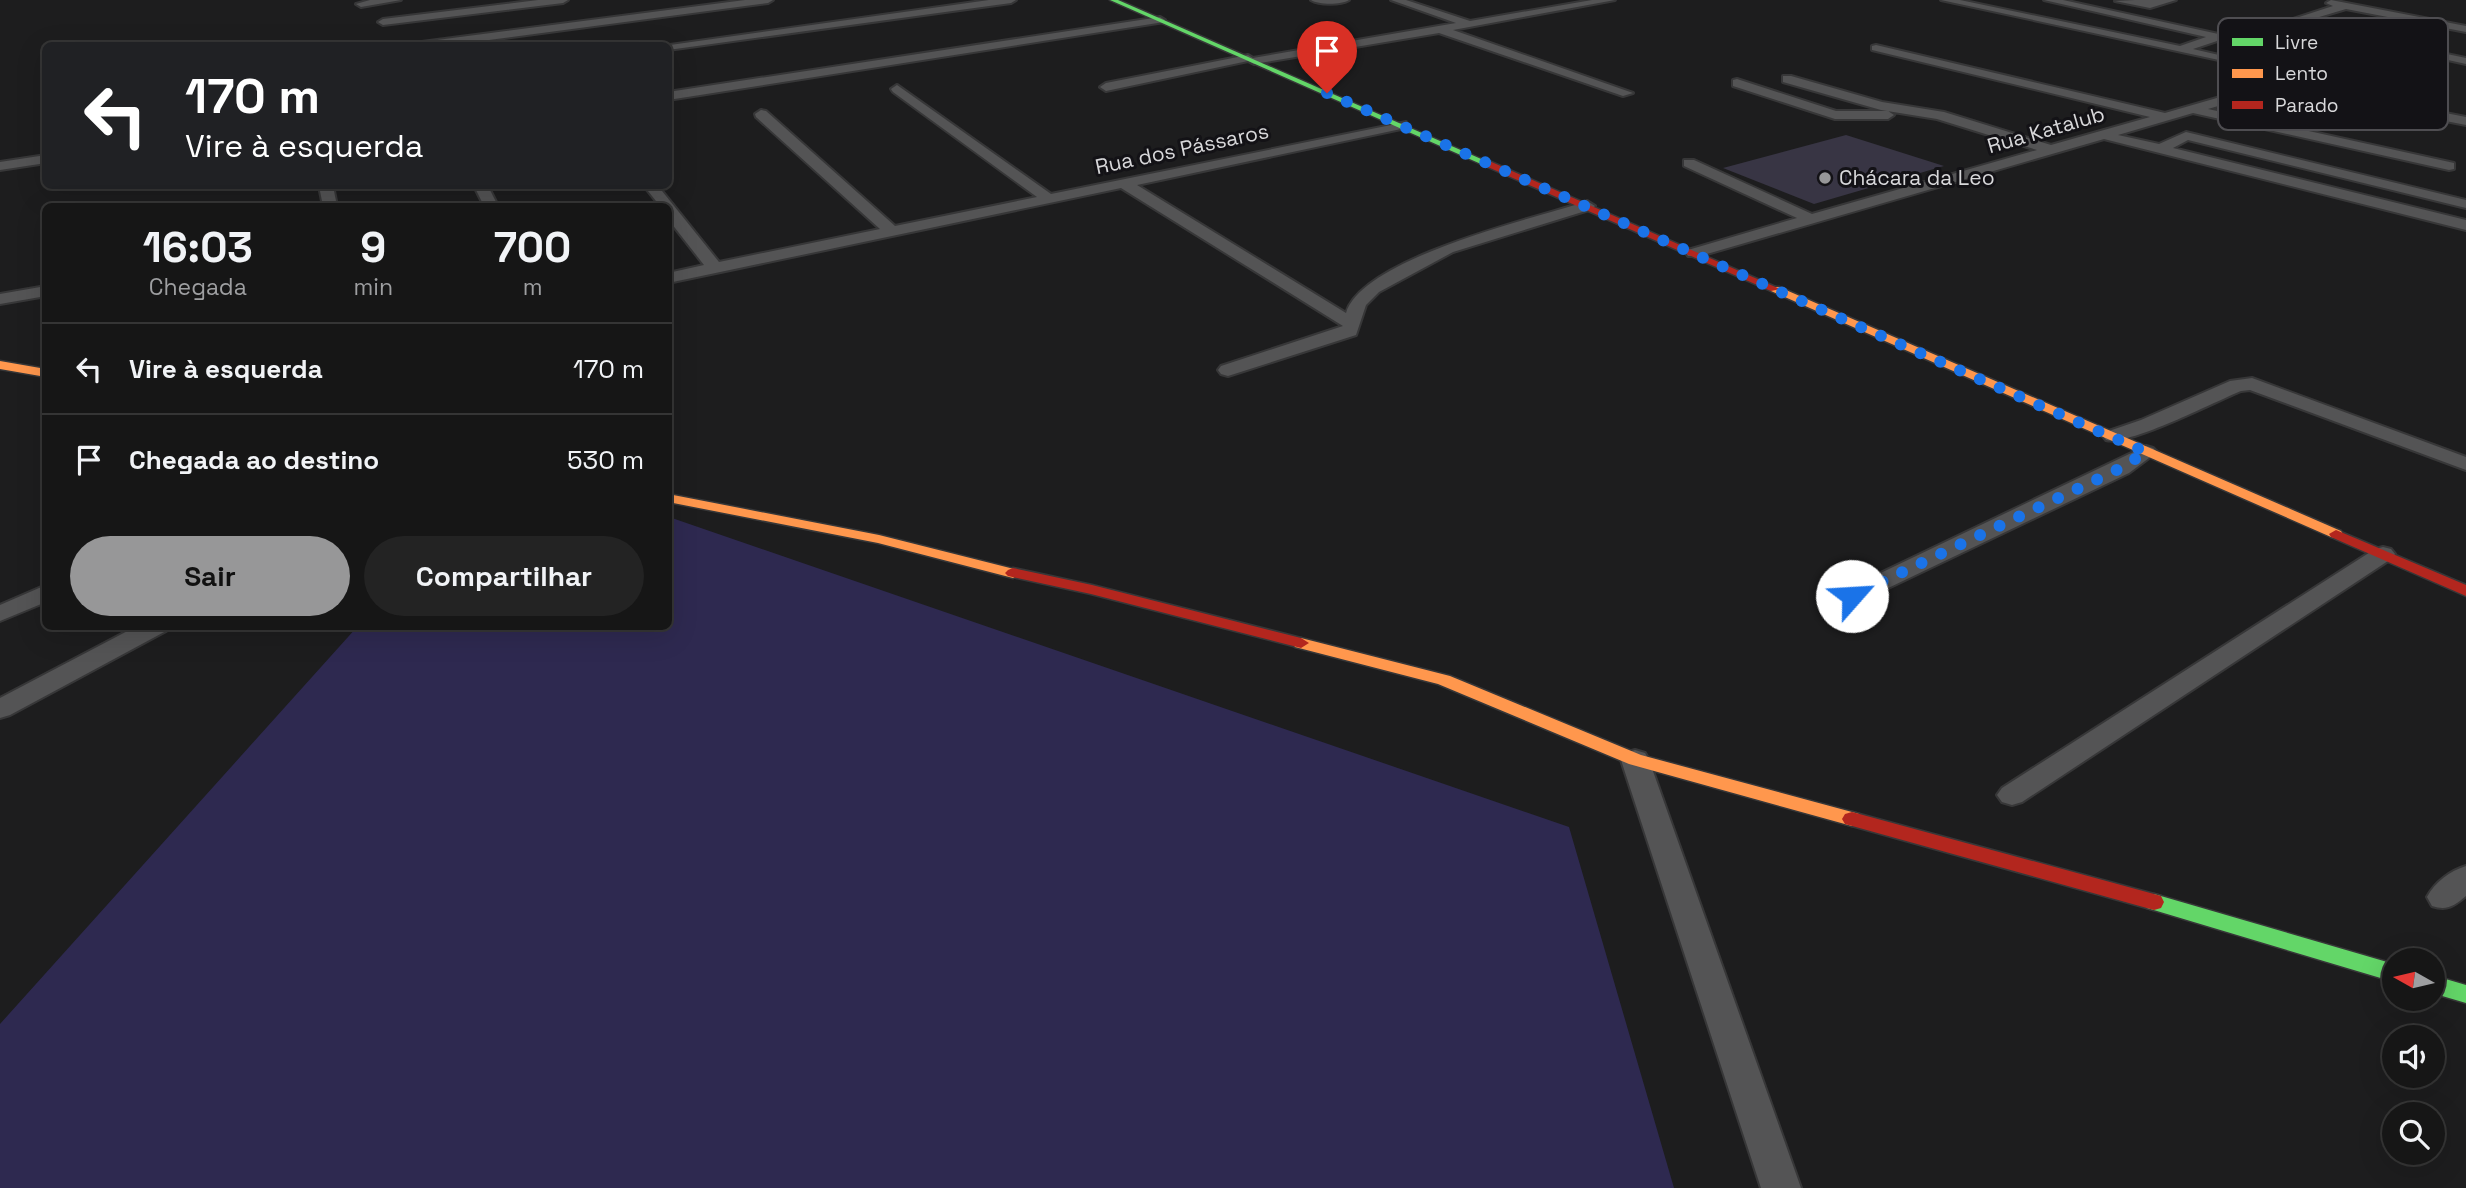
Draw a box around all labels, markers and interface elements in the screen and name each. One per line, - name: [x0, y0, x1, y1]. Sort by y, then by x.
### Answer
- legend: [2218, 18, 2448, 130]
- pin: [1297, 21, 1357, 93]
- text: Livre: [2275, 30, 2318, 55]
- icon: arrive: [1308, 32, 1346, 70]
- text: Lento: [2275, 61, 2328, 86]
- text: 170 m: [185, 65, 320, 127]
- icon: left: [70, 70, 161, 161]
- text: Parado: [2275, 93, 2339, 118]
- street label: Rua Katalub: [1984, 100, 2108, 159]
- street label: Rua dos Pássaros: [1093, 117, 1271, 180]
- text: Vire à esquerda: [185, 126, 423, 166]
- place label: Chácara da Leo: [1839, 164, 1995, 191]
- marker: Chácara da Leo: [1817, 170, 1833, 186]
- text: 16:03: [143, 221, 253, 274]
- text: 9: [360, 221, 386, 274]
- text: 700: [494, 221, 571, 274]
- text: Chegada: [149, 272, 247, 302]
- text: min: [354, 272, 393, 302]
- text: m: [523, 272, 542, 302]
- icon: left: [70, 350, 108, 388]
- text: Vire à esquerda: [129, 352, 323, 386]
- text: 170 m: [573, 352, 644, 386]
- icon: arrive: [70, 441, 108, 479]
- text: Chegada ao destino: [129, 443, 379, 477]
- text: 530 m: [567, 443, 644, 477]
- button: Sair: [70, 536, 350, 616]
- button: Compartilhar: [364, 536, 644, 616]
- position arrow: [1815, 559, 1889, 633]
- north arrow: [2382, 948, 2445, 1012]
- map controls: [2382, 948, 2445, 1165]
- button: sound: [2382, 1025, 2445, 1088]
- button: search: [2382, 1102, 2445, 1165]

